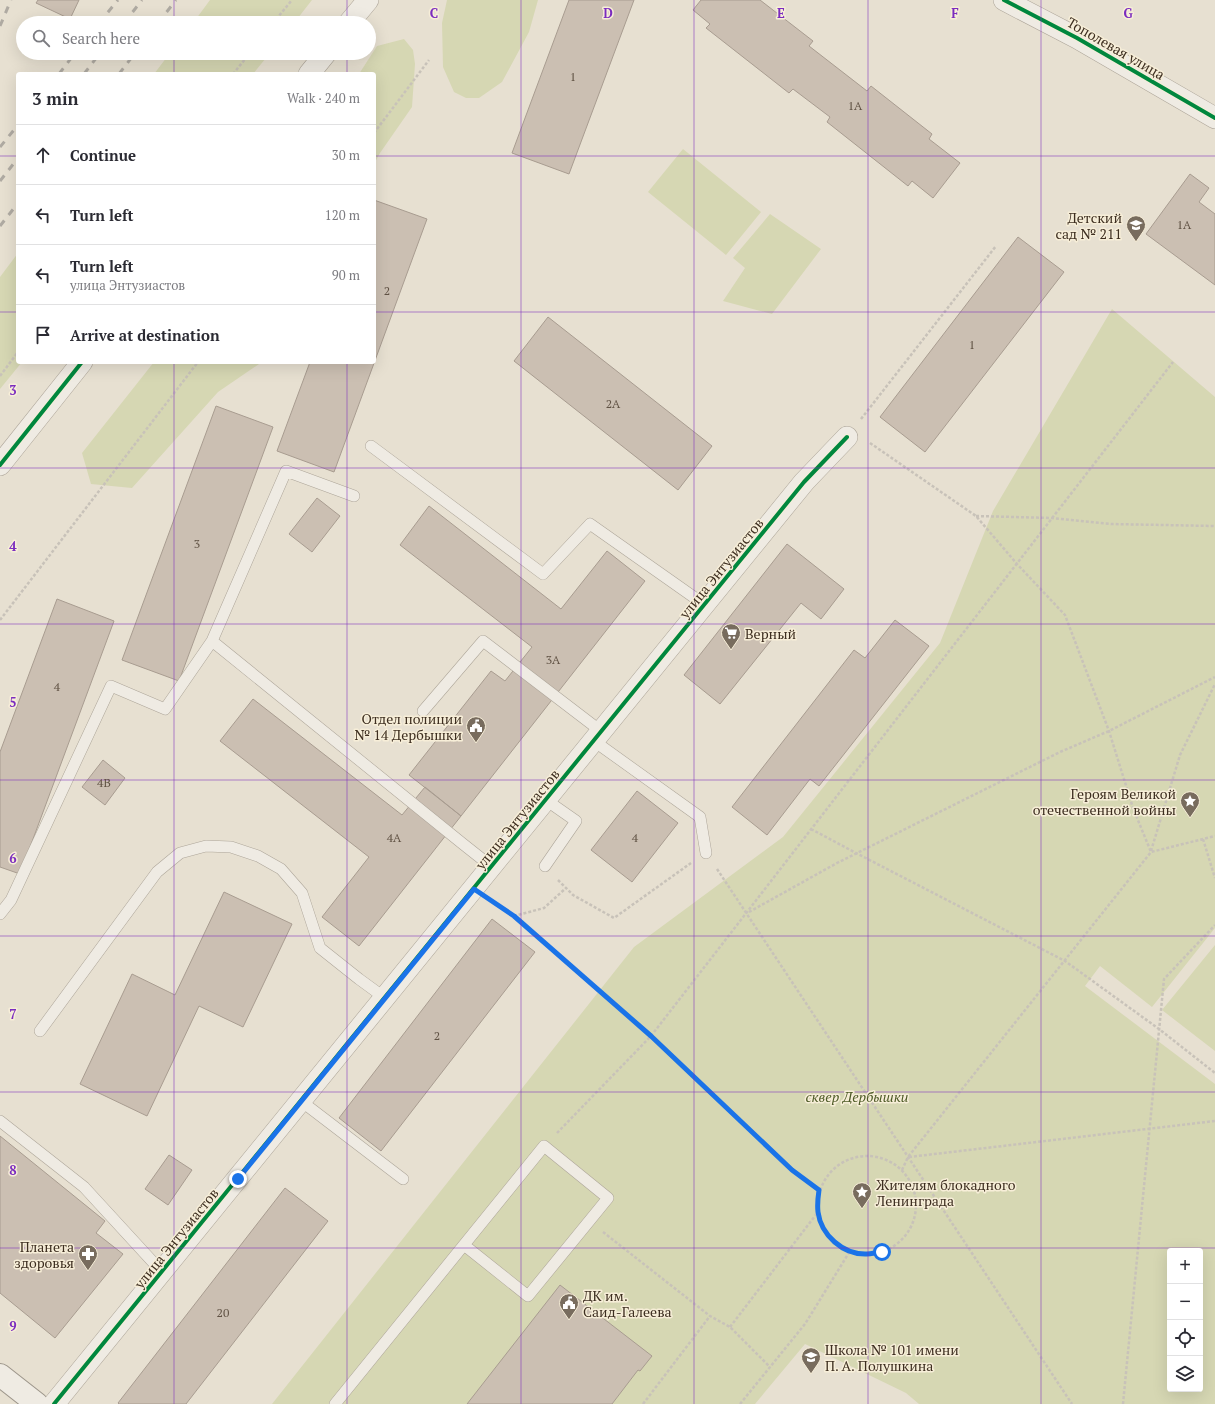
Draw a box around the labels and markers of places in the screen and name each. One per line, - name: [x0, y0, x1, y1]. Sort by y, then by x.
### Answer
- place label: Детский сад № 211: [1055, 208, 1122, 243]
- school or university icon: Детский сад № 211: [1125, 214, 1147, 242]
- supermarket icon: Верный: [720, 622, 742, 650]
- place label: Верный: [745, 624, 797, 643]
- place label: Отдел полиции № 14 Дербышки: [354, 709, 462, 744]
- public building icon: Отдел полиции № 14 Дербышки: [465, 715, 487, 743]
- place label: Героям Великой отечественной войны: [1033, 784, 1176, 819]
- place icon: Героям Великой отечественной войны: [1179, 790, 1201, 818]
- place label: Жителям блокадного Ленинграда: [875, 1175, 1016, 1210]
- place icon: Жителям блокадного Ленинграда: [851, 1181, 873, 1209]
- place label: Планета здоровья: [14, 1237, 74, 1272]
- pharmacy icon: Планета здоровья: [77, 1243, 99, 1271]
- place label: ДК им. Саид-Галеева: [583, 1286, 672, 1321]
- public building icon: ДК им. Саид-Галеева: [558, 1292, 580, 1320]
- place label: Школа № 101 имени П. А. Полушкина: [825, 1340, 959, 1375]
- school or university icon: Школа № 101 имени П. А. Полушкина: [800, 1346, 822, 1374]

